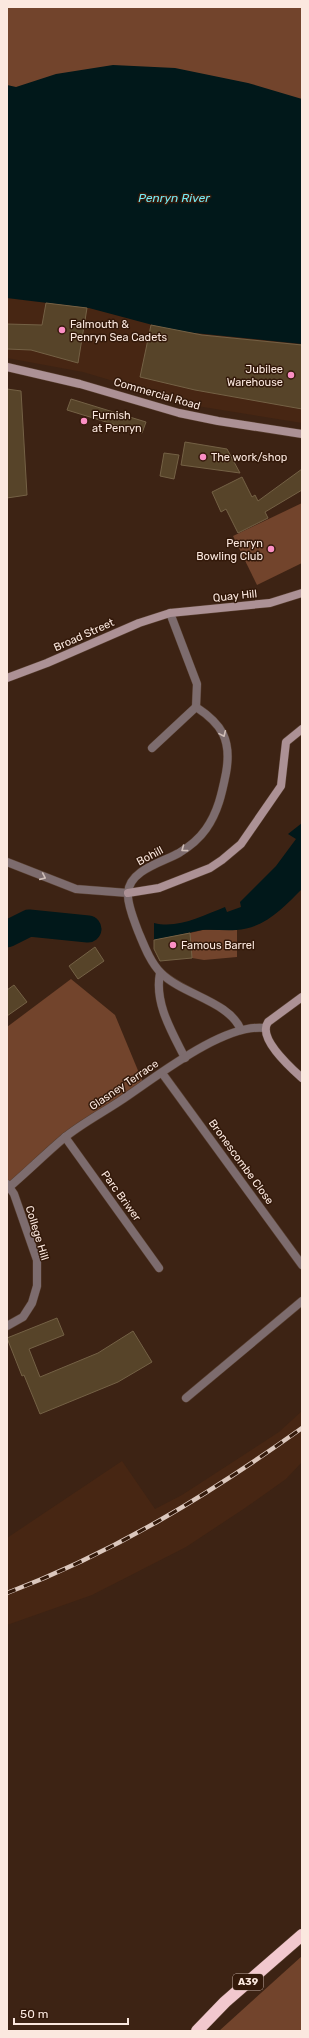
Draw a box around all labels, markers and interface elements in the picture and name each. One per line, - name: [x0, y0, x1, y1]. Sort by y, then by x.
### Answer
- water label: Penryn River: [138, 191, 210, 205]
- place label: Falmouth & Penryn Sea Cadets: [70, 318, 168, 344]
- marker: Falmouth & Penryn Sea Cadets: [57, 325, 67, 335]
- place label: Jubilee Warehouse: [227, 363, 283, 389]
- marker: Jubilee Warehouse: [286, 370, 296, 380]
- street label: Commercial Road: [112, 375, 202, 413]
- place label: Furnish at Penryn: [92, 409, 142, 435]
- marker: Furnish at Penryn: [79, 416, 89, 426]
- place label: The work/shop: [211, 451, 287, 464]
- marker: The work/shop: [198, 452, 208, 462]
- place label: Penryn Bowling Club: [196, 537, 263, 563]
- marker: Penryn Bowling Club: [266, 544, 276, 554]
- street label: Quay Hill: [212, 587, 258, 605]
- street label: Broad Street: [52, 616, 117, 654]
- one-way arrow: [218, 730, 226, 737]
- street label: Bohill: [134, 844, 166, 868]
- one-way arrow: [182, 844, 189, 851]
- one-way arrow: [39, 872, 46, 880]
- place label: Famous Barrel: [181, 939, 255, 952]
- marker: Famous Barrel: [168, 940, 178, 950]
- street label: Glasney Terrace: [87, 1057, 161, 1113]
- street label: Bronescombe Close: [206, 1117, 276, 1207]
- street label: Parc Briwer: [98, 1168, 144, 1224]
- street label: College Hill: [23, 1204, 51, 1262]
- road number: A39: [233, 1974, 263, 1990]
- scale bar: [14, 2000, 128, 2026]
- text: 50 m: [20, 2007, 48, 2021]

